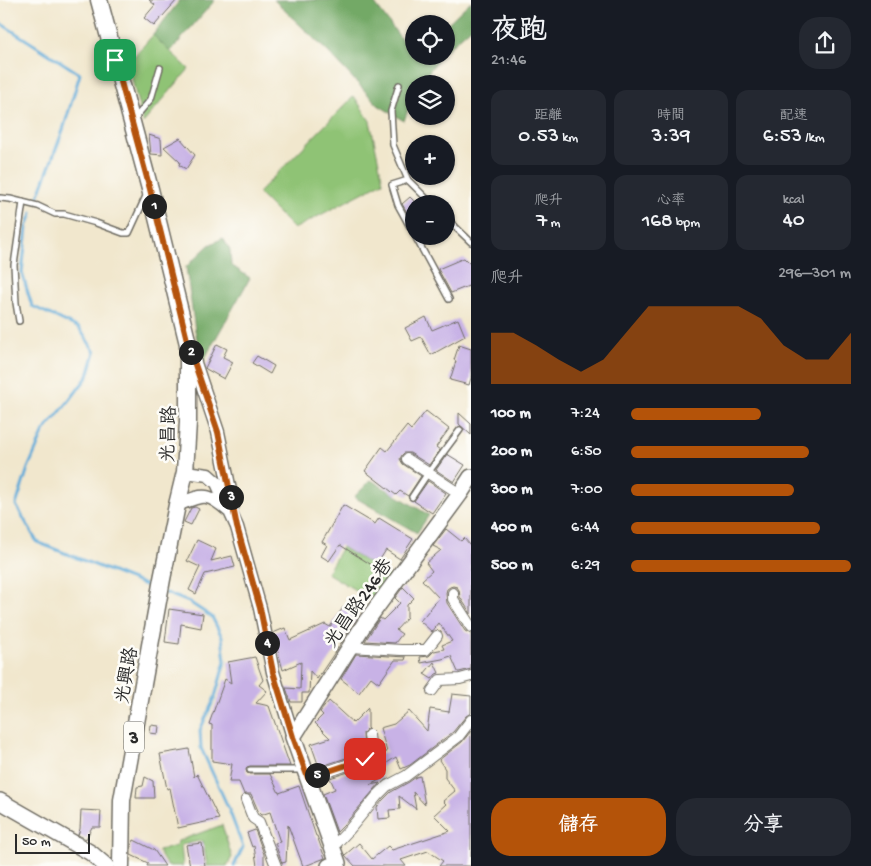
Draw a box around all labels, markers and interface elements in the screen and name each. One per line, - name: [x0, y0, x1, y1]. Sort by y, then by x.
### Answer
- map controls: [405, 15, 455, 245]
- button: locate: [405, 15, 455, 65]
- text: 夜跑: [491, 16, 547, 49]
- button: share: [799, 17, 851, 69]
- pin: [94, 39, 136, 81]
- icon: arrive: [101, 46, 129, 74]
- text: 21:46: [491, 52, 526, 71]
- button: layers: [405, 75, 455, 125]
- text: 距離: [534, 108, 562, 125]
- text: 時間: [657, 108, 685, 125]
- text: 配速: [780, 108, 808, 125]
- text: 0.53: [518, 125, 559, 150]
- text: 3:39: [652, 125, 690, 150]
- text: 6:53: [763, 125, 802, 150]
- text: km: [559, 130, 578, 147]
- text: /km: [802, 130, 825, 147]
- button: +: [405, 135, 455, 185]
- text: kcal: [783, 192, 805, 209]
- text: 爬升: [534, 193, 562, 210]
- text: 心率: [657, 193, 685, 210]
- pin: 1: [142, 194, 166, 218]
- button: −: [405, 195, 455, 245]
- text: 1: [152, 198, 157, 215]
- text: 40: [783, 209, 805, 234]
- text: 7: [536, 210, 547, 235]
- text: 168: [642, 210, 673, 235]
- text: m: [547, 215, 560, 232]
- text: bpm: [673, 215, 700, 232]
- text: 296–301 m: [778, 265, 851, 284]
- text: 爬升: [491, 270, 523, 289]
- pin: 2: [178, 340, 204, 364]
- text: 2: [188, 344, 195, 361]
- street label: 光昌路: [157, 405, 183, 463]
- text: 100 m: [491, 405, 531, 424]
- text: 7:24: [571, 405, 600, 424]
- text: 200 m: [491, 443, 532, 462]
- text: 6:50: [571, 443, 602, 462]
- text: 300 m: [491, 481, 533, 500]
- text: 7:00: [571, 481, 603, 500]
- pin: 3: [218, 484, 244, 510]
- text: 3: [228, 489, 235, 506]
- text: 400 m: [491, 519, 532, 538]
- text: 6:44: [571, 519, 599, 538]
- street label: 光昌路246巷: [320, 554, 399, 653]
- text: 500 m: [491, 557, 533, 576]
- text: 6:29: [571, 557, 600, 576]
- pin: 4: [254, 630, 280, 656]
- text: 4: [264, 635, 271, 652]
- street label: 光興路: [111, 645, 145, 706]
- road number: 3: [124, 722, 144, 752]
- pin: [344, 738, 386, 780]
- icon: check: [351, 745, 379, 773]
- pin: 5: [304, 762, 330, 788]
- text: 5: [314, 767, 321, 784]
- button: 儲存: [491, 798, 666, 856]
- button: 分享: [676, 798, 851, 856]
- scale bar: [15, 831, 90, 854]
- text: 50 m: [22, 834, 51, 851]

